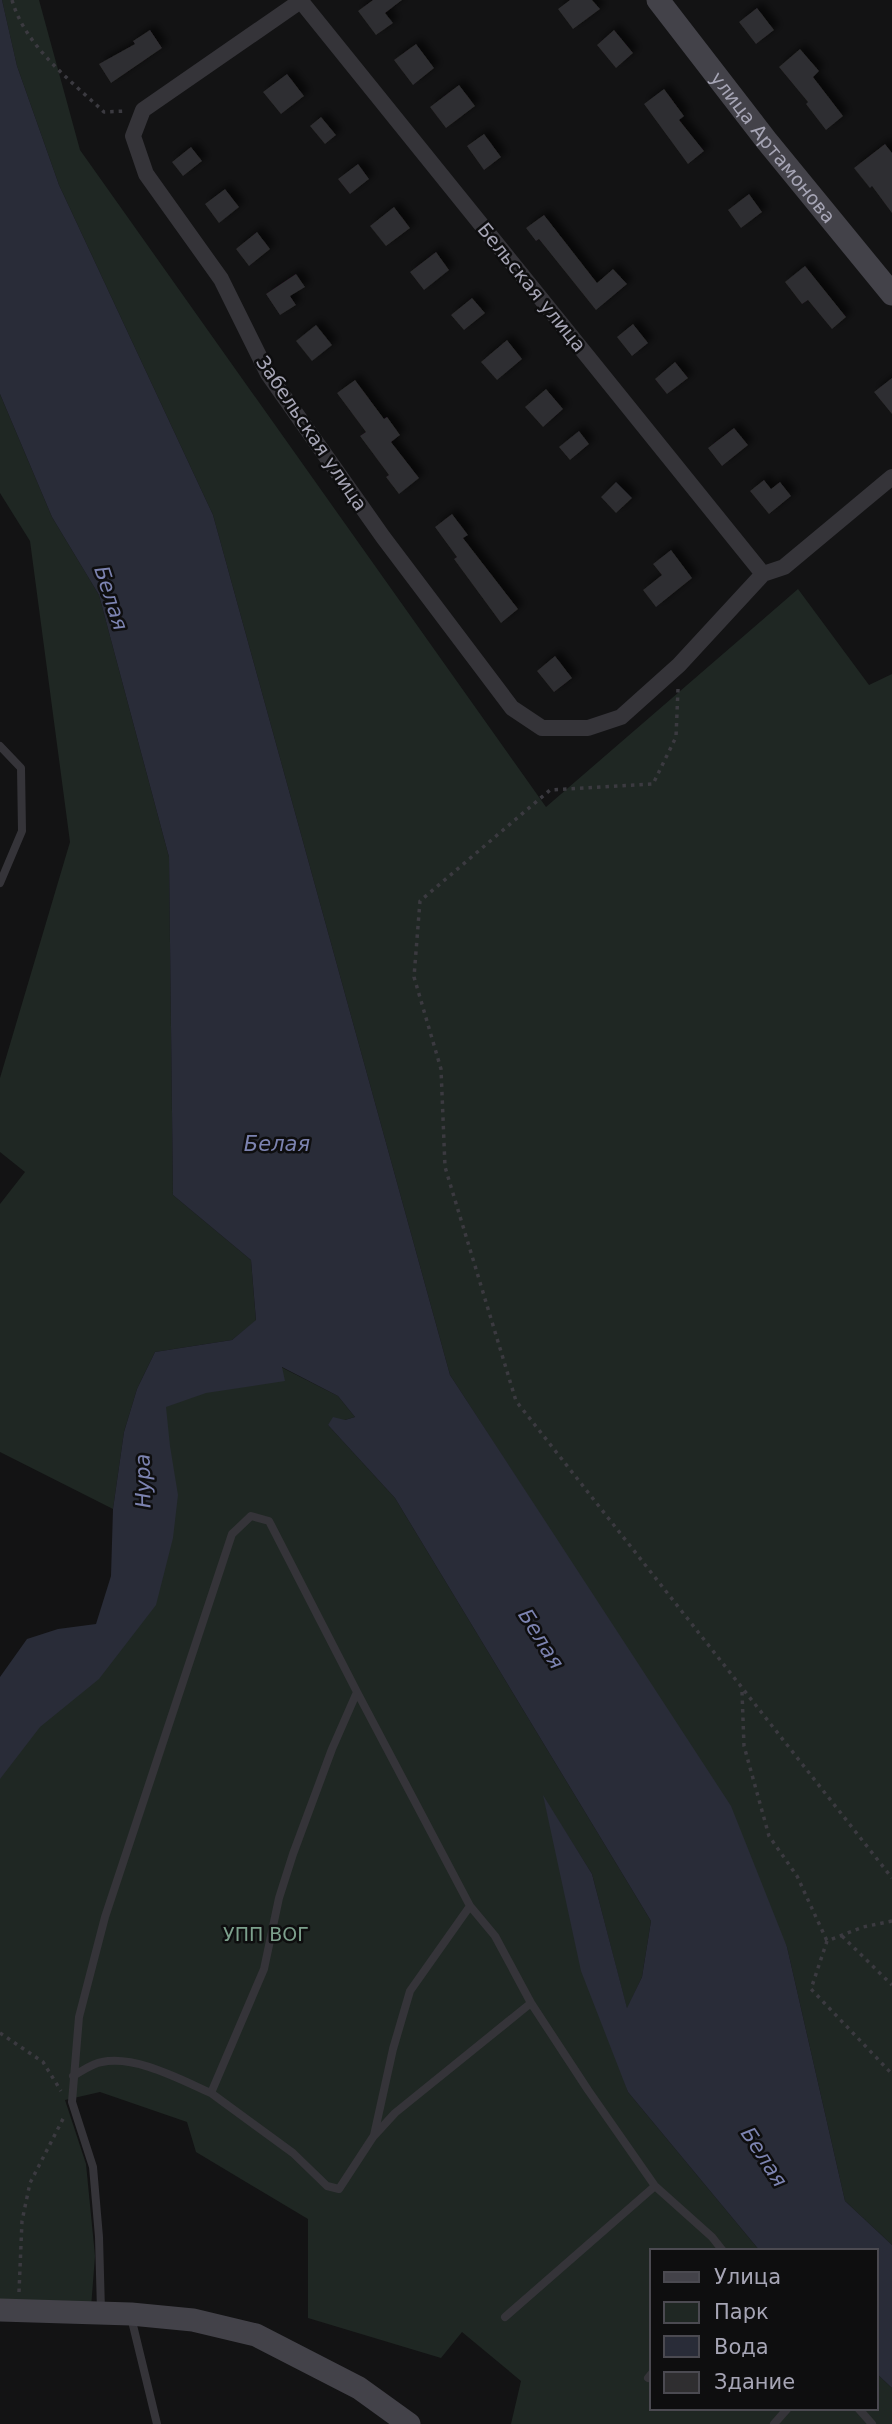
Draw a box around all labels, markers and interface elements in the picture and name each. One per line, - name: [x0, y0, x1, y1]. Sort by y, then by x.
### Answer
- street label: улица Артамонова: [706, 67, 840, 227]
- street label: Бельская улица: [473, 218, 591, 356]
- street label: Забельская улица: [252, 351, 372, 515]
- water label: Белая: [89, 563, 133, 633]
- water label: Белая: [244, 1132, 310, 1156]
- water label: Нура: [131, 1454, 155, 1508]
- water label: Белая: [513, 1605, 569, 1673]
- park label: УПП ВОГ: [223, 1923, 309, 1945]
- water label: Белая: [736, 2123, 792, 2191]
- legend: [650, 2249, 878, 2410]
- text: Улица: [714, 2265, 781, 2289]
- text: Парк: [714, 2300, 769, 2324]
- text: Вода: [714, 2335, 769, 2359]
- text: Здание: [714, 2370, 795, 2394]

